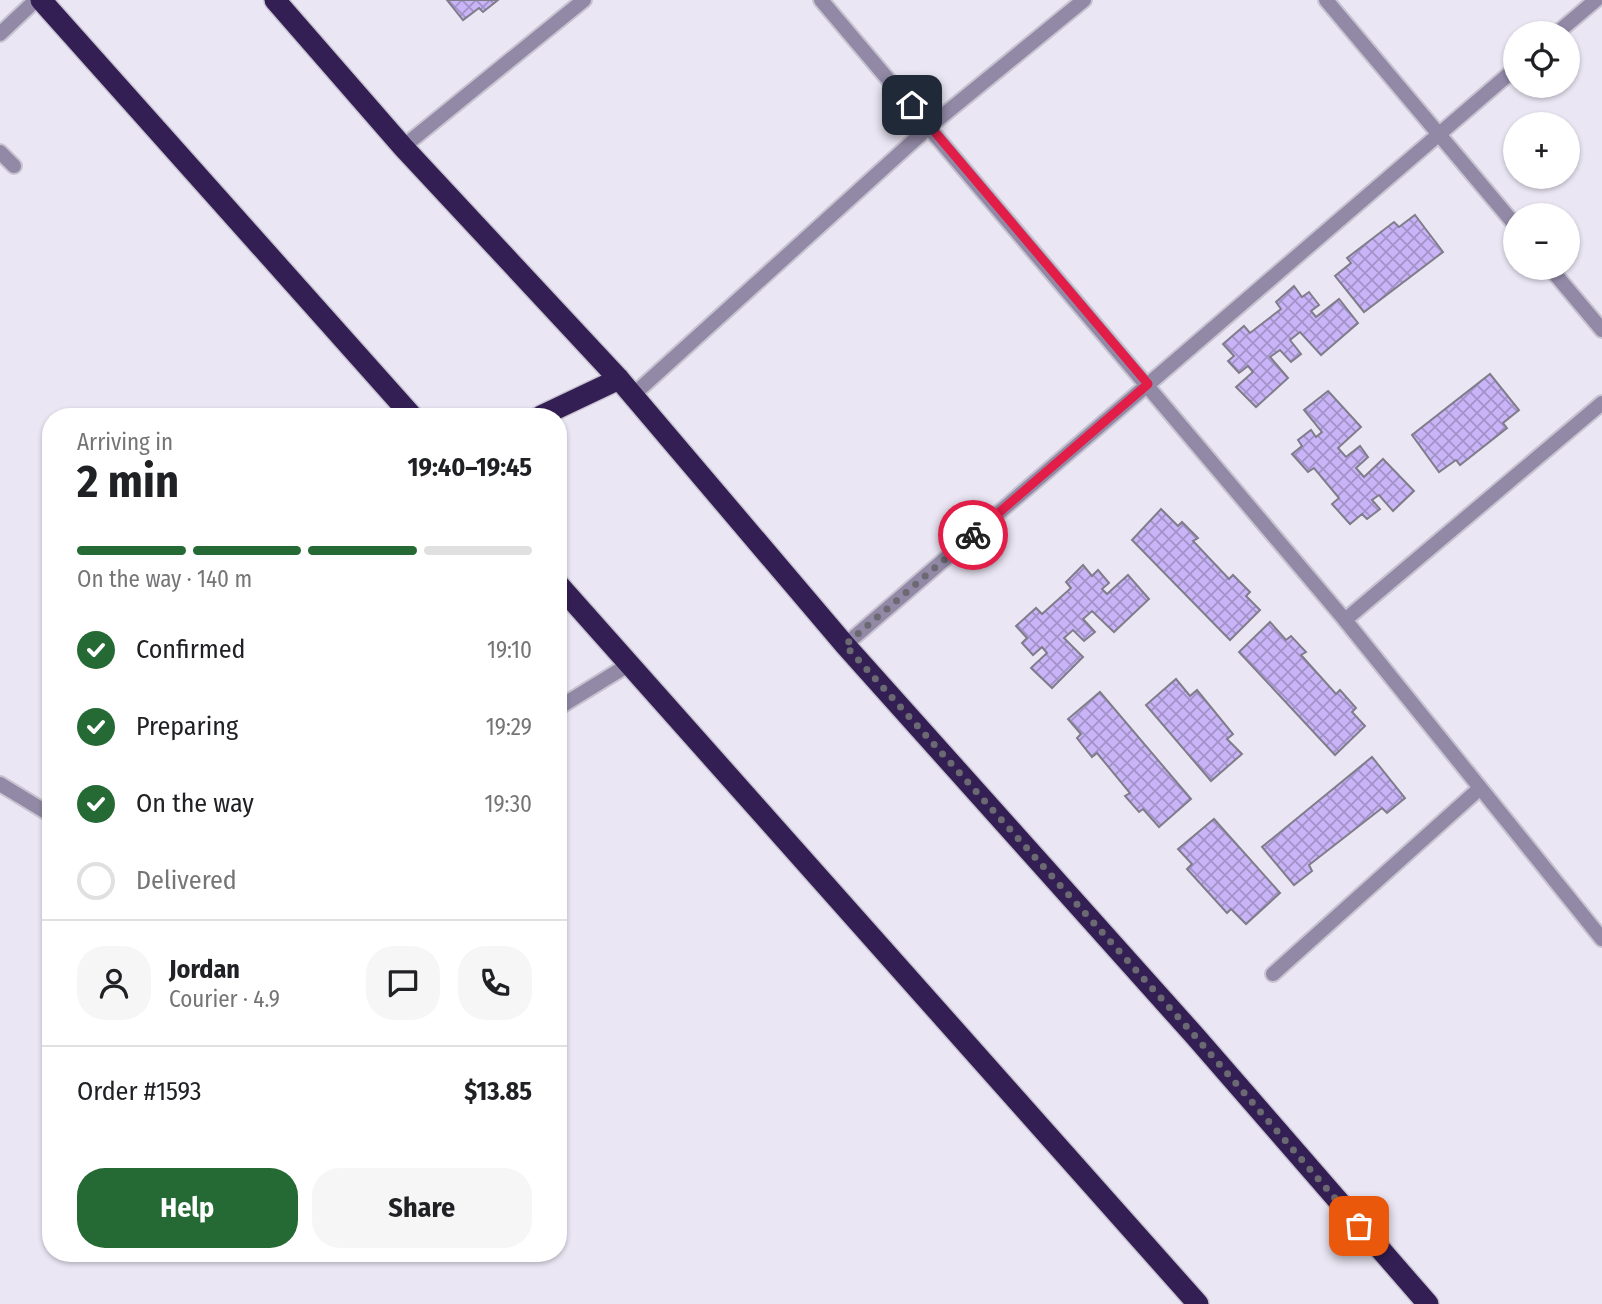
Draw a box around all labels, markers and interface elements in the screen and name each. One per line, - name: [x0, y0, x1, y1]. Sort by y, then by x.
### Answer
- map controls: [1503, 21, 1580, 280]
- button: locate: [1503, 21, 1580, 98]
- pin: [882, 75, 942, 135]
- icon: home: [893, 86, 931, 124]
- button: +: [1503, 112, 1580, 189]
- button: −: [1503, 203, 1580, 280]
- text: Arriving in: [77, 428, 173, 456]
- text: 19:40–19:45: [408, 452, 532, 483]
- text: 2 min: [77, 454, 179, 509]
- courier: [938, 500, 1008, 570]
- icon: bike: [954, 516, 992, 554]
- text: On the way · 140 m: [77, 565, 252, 593]
- icon: check: [77, 631, 115, 669]
- text: Confirmed: [136, 634, 246, 665]
- text: 19:10: [487, 636, 532, 664]
- icon: check: [77, 708, 115, 746]
- text: Preparing: [136, 711, 238, 742]
- text: 19:29: [486, 713, 532, 741]
- icon: check: [77, 785, 115, 823]
- text: On the way: [136, 788, 254, 819]
- text: 19:30: [484, 790, 532, 818]
- text: Delivered: [136, 865, 237, 896]
- button: person: [77, 946, 151, 1020]
- button: chat: [366, 946, 440, 1020]
- button: phone: [458, 946, 532, 1020]
- text: Jordan: [169, 954, 240, 985]
- text: Courier · 4.9: [169, 985, 280, 1013]
- text: Order #1593: [77, 1076, 201, 1107]
- text: $13.85: [464, 1076, 532, 1107]
- button: Help: [77, 1168, 298, 1248]
- button: Share: [312, 1168, 532, 1248]
- pin: [1329, 1196, 1389, 1256]
- icon: bag: [1340, 1207, 1378, 1245]

